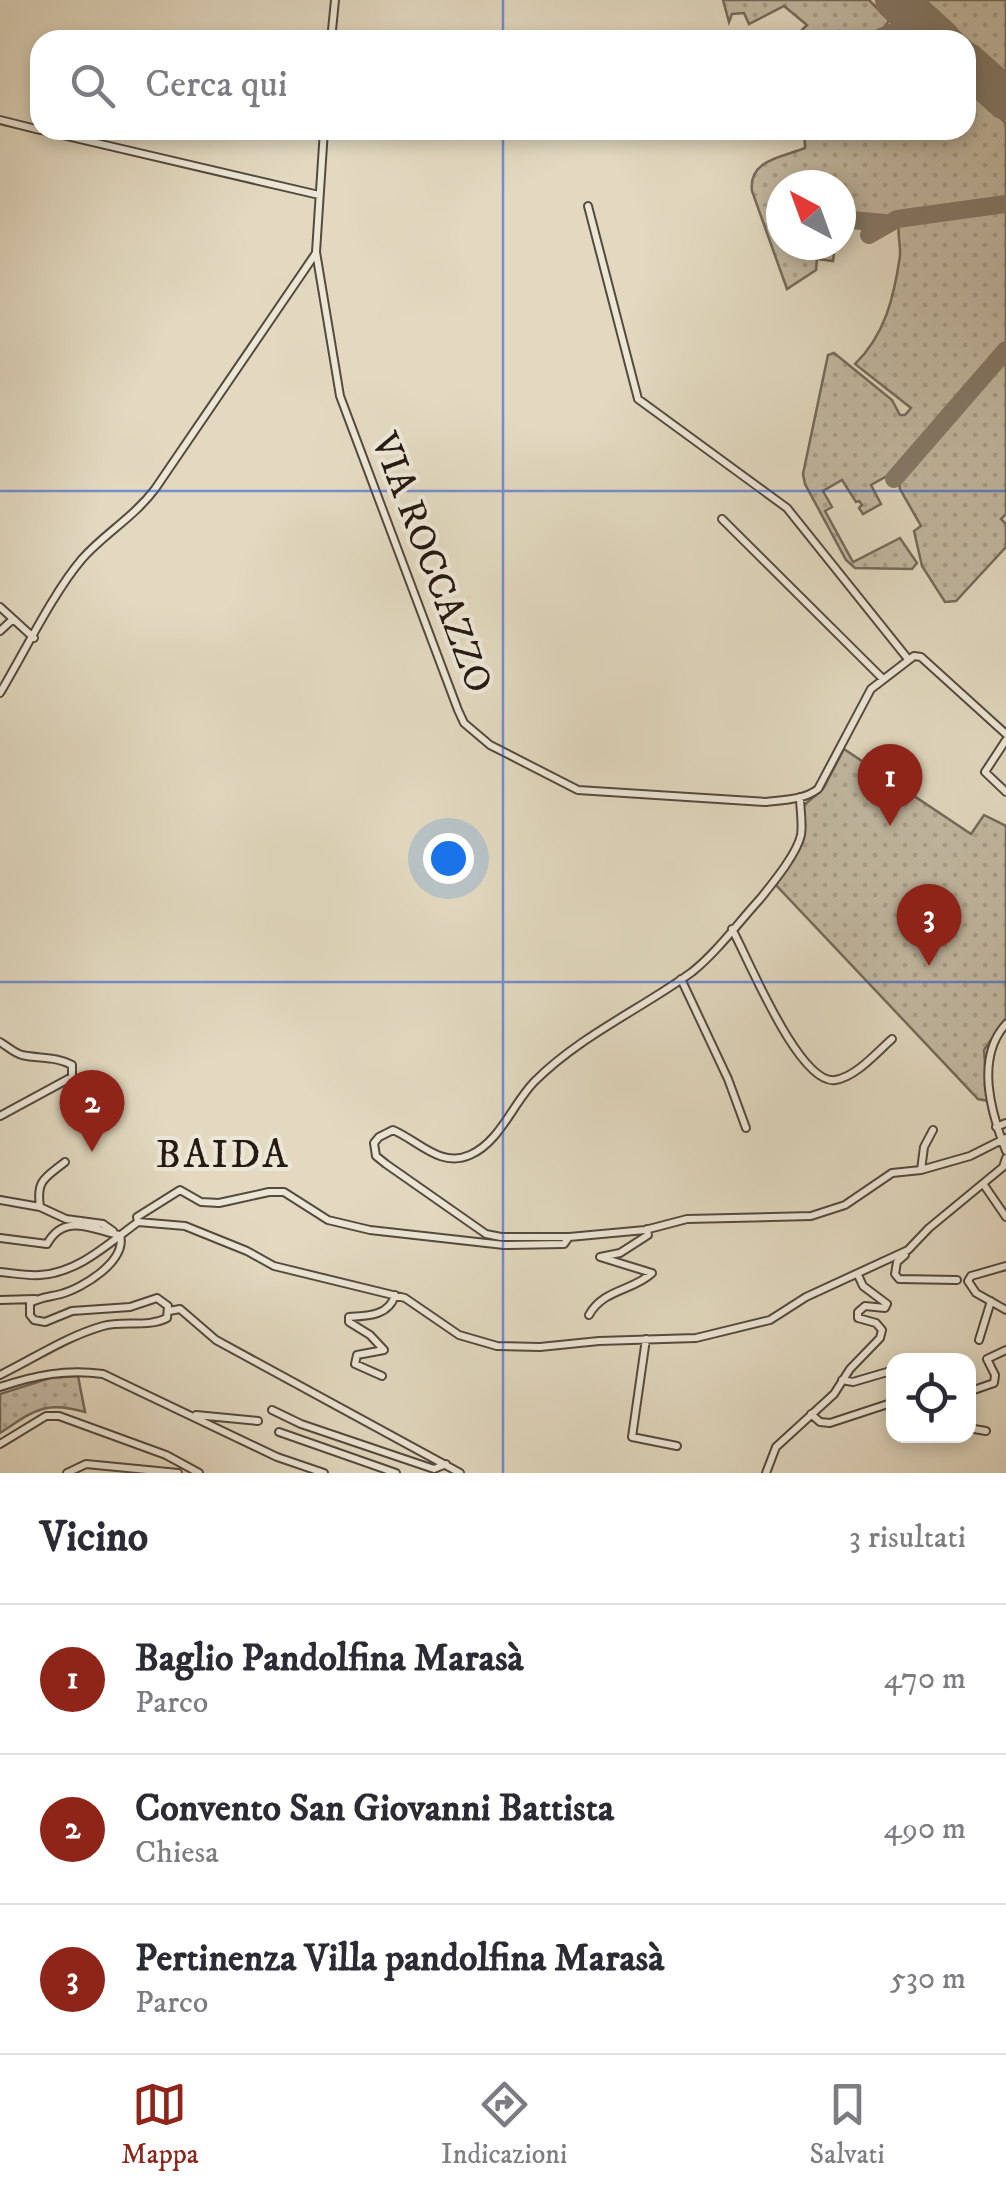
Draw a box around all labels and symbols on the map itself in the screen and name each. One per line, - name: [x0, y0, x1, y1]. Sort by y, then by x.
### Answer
- north arrow: [766, 170, 856, 260]
- street label: VIA ROCCAZZO: [359, 425, 503, 700]
- pin: 1: [858, 744, 922, 826]
- your location: [423, 833, 474, 884]
- pin: 3: [896, 884, 962, 966]
- pin: 2: [59, 1070, 124, 1152]
- district label: BAIDA: [156, 1131, 290, 1181]

